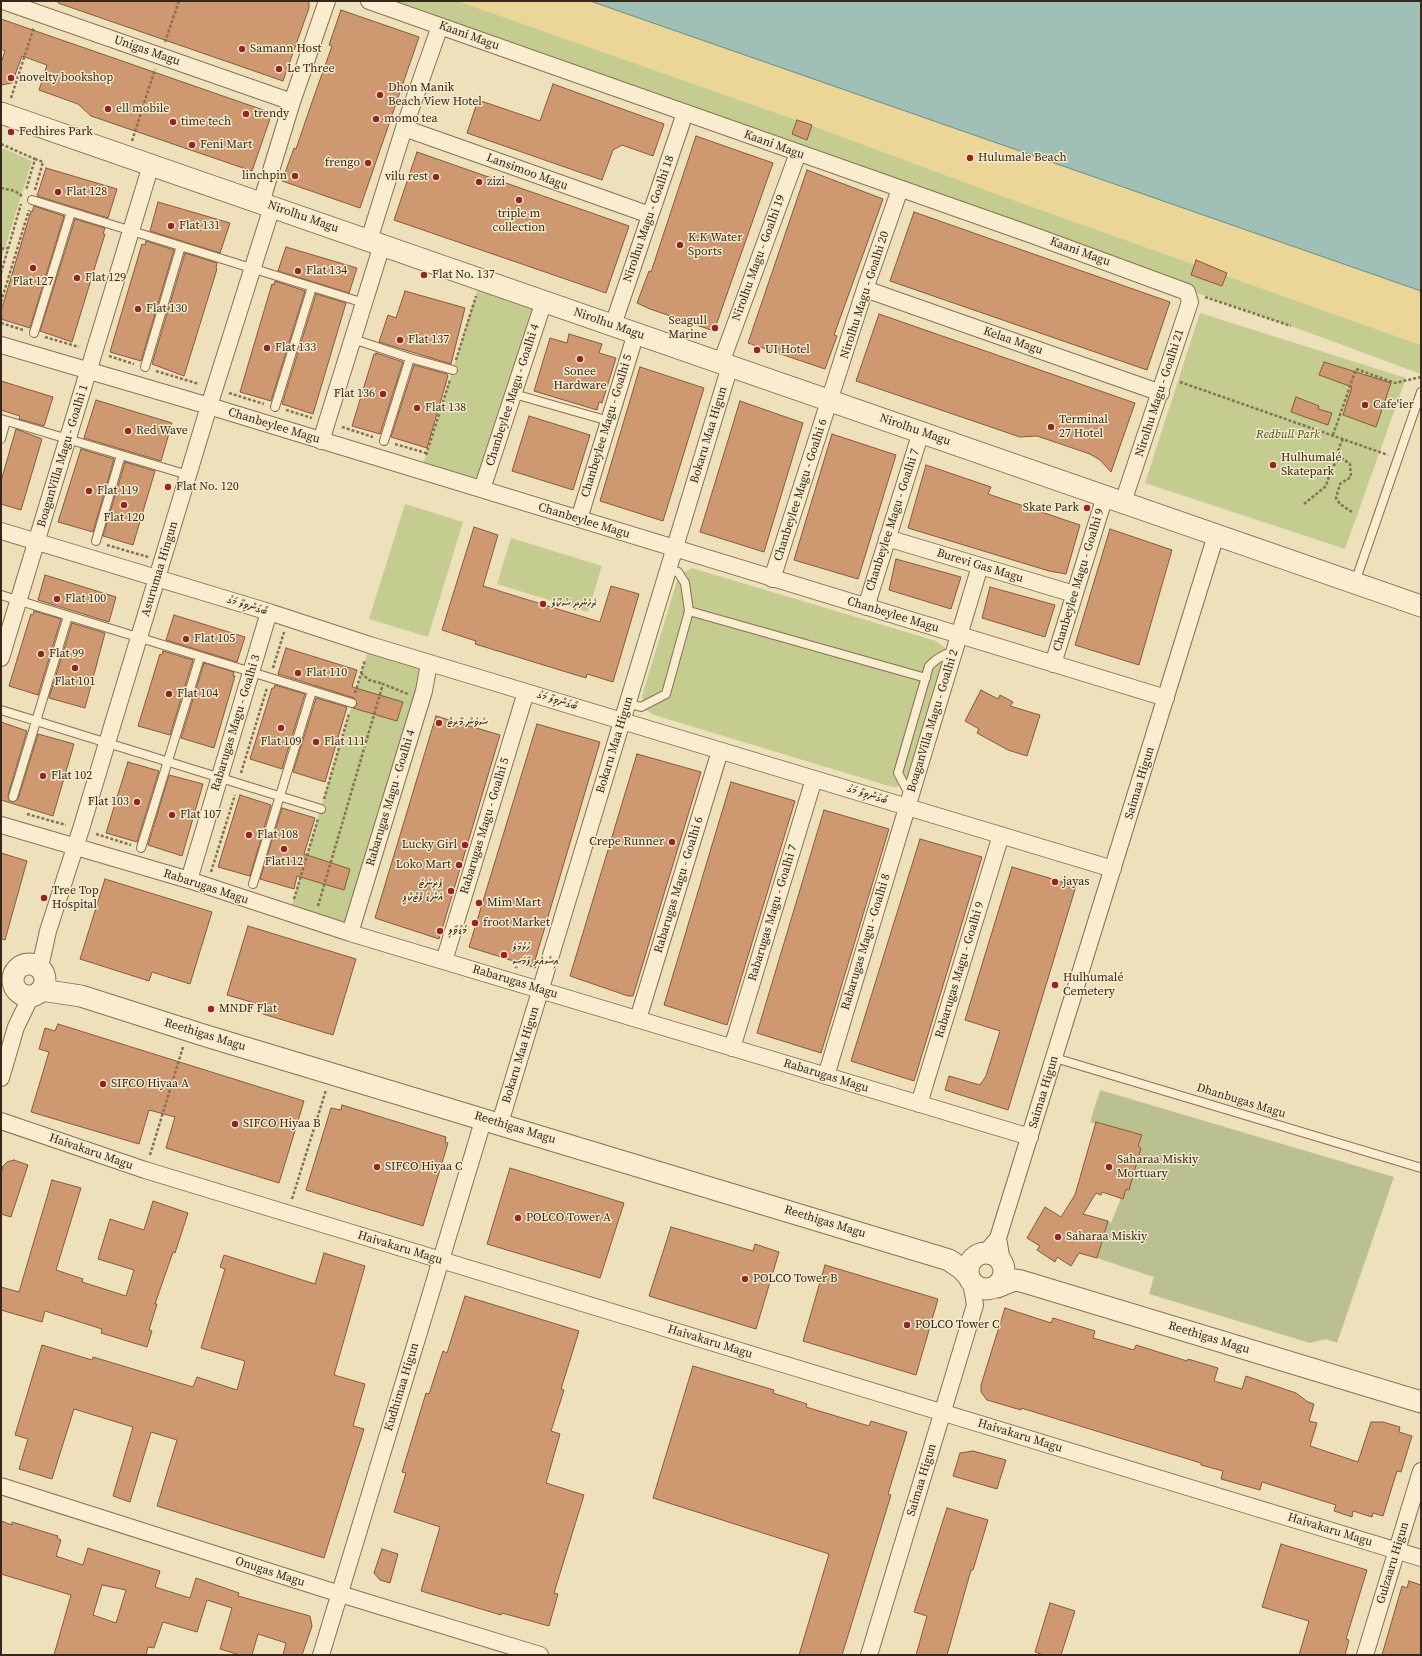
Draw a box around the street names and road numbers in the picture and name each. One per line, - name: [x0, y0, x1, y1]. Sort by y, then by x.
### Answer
- street label: Kaani Magu: [437, 18, 501, 54]
- street label: Unigas Magu: [112, 33, 182, 69]
- street label: Kaani Magu: [742, 127, 806, 163]
- street label: Lansimoo Magu: [484, 151, 570, 193]
- street label: Nirolhu Magu - Goalhi 18: [620, 154, 678, 284]
- street label: Nirolhu Magu - Goalhi 19: [729, 193, 789, 323]
- street label: Nirolhu Magu: [266, 198, 340, 236]
- street label: Nirolhu Magu - Goalhi 20: [838, 229, 892, 361]
- street label: Kaani Magu: [1048, 234, 1112, 270]
- street label: Nirolhu Magu: [572, 305, 646, 343]
- street label: Chanbeylee Magu - Goalhi 4: [483, 322, 543, 468]
- street label: Kelaa Magu: [981, 324, 1045, 358]
- street label: Nirolhu Magu - Goalhi 21: [1133, 327, 1187, 459]
- street label: Chanbeylee Magu - Goalhi 5: [578, 353, 636, 499]
- street label: BoaganVilla Magu - Goalhi 1: [34, 383, 92, 529]
- street label: Bokaru Maa Higun: [687, 385, 731, 485]
- street label: Chanbeylee Magu: [226, 405, 322, 447]
- street label: Nirolhu Magu: [878, 411, 952, 449]
- street label: Chanbeylee Magu - Goalhi 6: [771, 417, 831, 563]
- street label: Chanbeylee Magu - Goalhi 7: [863, 447, 923, 593]
- street label: Chanbeylee Magu: [536, 500, 632, 542]
- street label: Chanbeylee Magu - Goalhi 9: [1050, 507, 1108, 653]
- street label: Asurumaa Hingun: [139, 520, 181, 618]
- street label: Burevi Gas Magu: [935, 546, 1025, 586]
- street label: ބޯގަންވިލާ މަގު: [225, 593, 269, 619]
- street label: Chanbeylee Magu: [845, 594, 941, 636]
- street label: BoaganVilla Magu - Goalhi 2: [904, 648, 962, 794]
- street label: Rabarugas Magu - Goalhi 3: [208, 653, 264, 793]
- street label: ބޯގަންވިލާ މަގު: [535, 688, 579, 714]
- street label: Bokaru Maa Higun: [593, 695, 637, 795]
- street label: Rabarugas Magu - Goalhi 4: [363, 728, 419, 868]
- street label: Saimaa Higun: [1122, 745, 1158, 821]
- street label: Rabarugas Magu - Goalhi 5: [457, 756, 513, 896]
- street label: ބޯގަންވިލާ މަގު: [845, 782, 889, 808]
- street label: Rabarugas Magu - Goalhi 6: [651, 815, 707, 955]
- street label: Rabarugas Magu - Goalhi 7: [745, 843, 801, 983]
- street label: Rabarugas Magu: [162, 866, 250, 908]
- street label: Rabarugas Magu - Goalhi 8: [838, 872, 894, 1012]
- street label: Rabarugas Magu - Goalhi 9: [932, 900, 988, 1040]
- street label: Rabarugas Magu: [470, 962, 560, 1002]
- street label: Bokaru Maa Higun: [499, 1005, 543, 1105]
- street label: Reethigas Magu: [162, 1016, 248, 1054]
- street label: Saimaa Higun: [1026, 1054, 1062, 1130]
- street label: Rabarugas Magu: [781, 1056, 871, 1096]
- street label: Dhanbugas Magu: [1195, 1081, 1287, 1121]
- street label: Reethigas Magu: [472, 1109, 558, 1147]
- street label: Haivakaru Magu: [47, 1131, 135, 1173]
- street label: Reethigas Magu: [782, 1203, 868, 1241]
- street label: Haivakaru Magu: [356, 1228, 444, 1268]
- street label: Reethigas Magu: [1166, 1319, 1252, 1357]
- street label: Haivakaru Magu: [666, 1322, 754, 1362]
- street label: Kudhimaa Higun: [382, 1341, 422, 1433]
- street label: Haivakaru Magu: [976, 1416, 1064, 1456]
- street label: Saimaa Higun: [904, 1442, 940, 1518]
- street label: Haivakaru Magu: [1286, 1510, 1374, 1550]
- street label: Gulzaaru Higun: [1374, 1520, 1412, 1606]
- street label: Onugas Magu: [233, 1554, 307, 1590]

